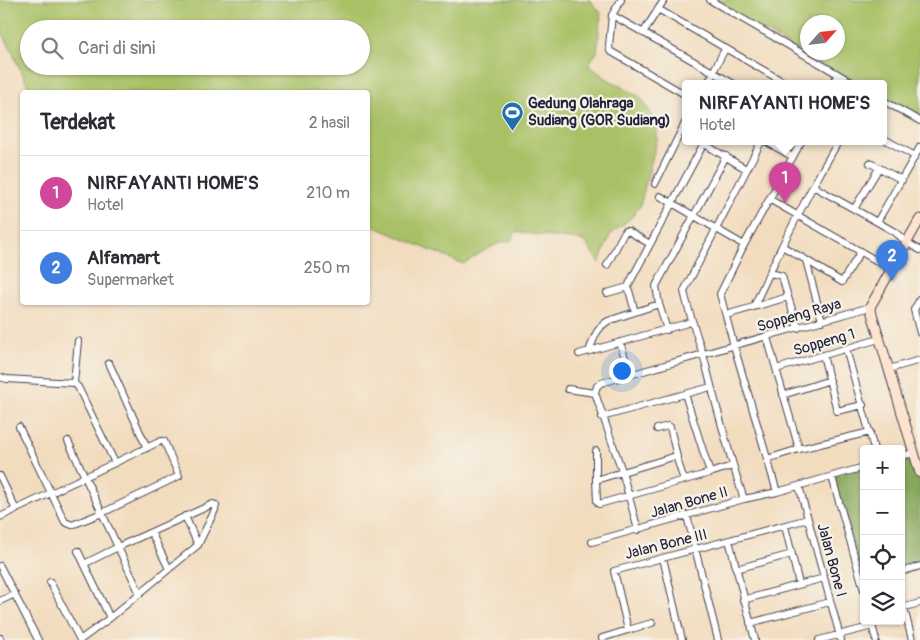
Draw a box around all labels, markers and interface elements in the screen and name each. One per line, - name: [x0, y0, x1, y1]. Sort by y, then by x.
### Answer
- north arrow: [800, 15, 845, 60]
- search box: [20, 20, 370, 75]
- icon: search: [38, 34, 66, 62]
- text: Cari di sini: [78, 36, 155, 60]
- popup: [682, 80, 887, 145]
- text: NIRFAYANTI HOME'S: [699, 91, 870, 115]
- place label: Gedung Olahraga Sudiang (GOR Sudiang): [528, 94, 670, 130]
- sports icon: Gedung Olahraga Sudiang (GOR Sudiang): [500, 100, 524, 131]
- text: Terdekat: [40, 109, 115, 136]
- text: 2 hasil: [309, 113, 350, 133]
- text: Hotel: [699, 115, 736, 135]
- pin: 1: [769, 162, 801, 203]
- text: NIRFAYANTI HOME'S: [87, 171, 259, 195]
- text: 1: [53, 183, 59, 203]
- text: 210 m: [306, 183, 350, 203]
- text: Hotel: [87, 195, 124, 215]
- pin: 2: [876, 240, 908, 281]
- text: Alfamart: [87, 246, 160, 270]
- text: 2: [52, 258, 60, 278]
- text: 250 m: [304, 258, 350, 278]
- text: Supermarket: [87, 270, 174, 290]
- street label: Soppeng Raya: [755, 294, 843, 337]
- street label: Soppeng 1: [791, 325, 857, 360]
- your location: [609, 358, 635, 384]
- map controls: [860, 445, 905, 625]
- button: +: [860, 445, 905, 490]
- street label: Jalan Bone II: [648, 482, 730, 523]
- button: −: [860, 490, 905, 535]
- street label: Jalan Bone I: [813, 521, 850, 599]
- street label: Jalan Bone III: [623, 525, 709, 564]
- button: locate: [860, 535, 905, 580]
- button: layers: [860, 580, 905, 625]

